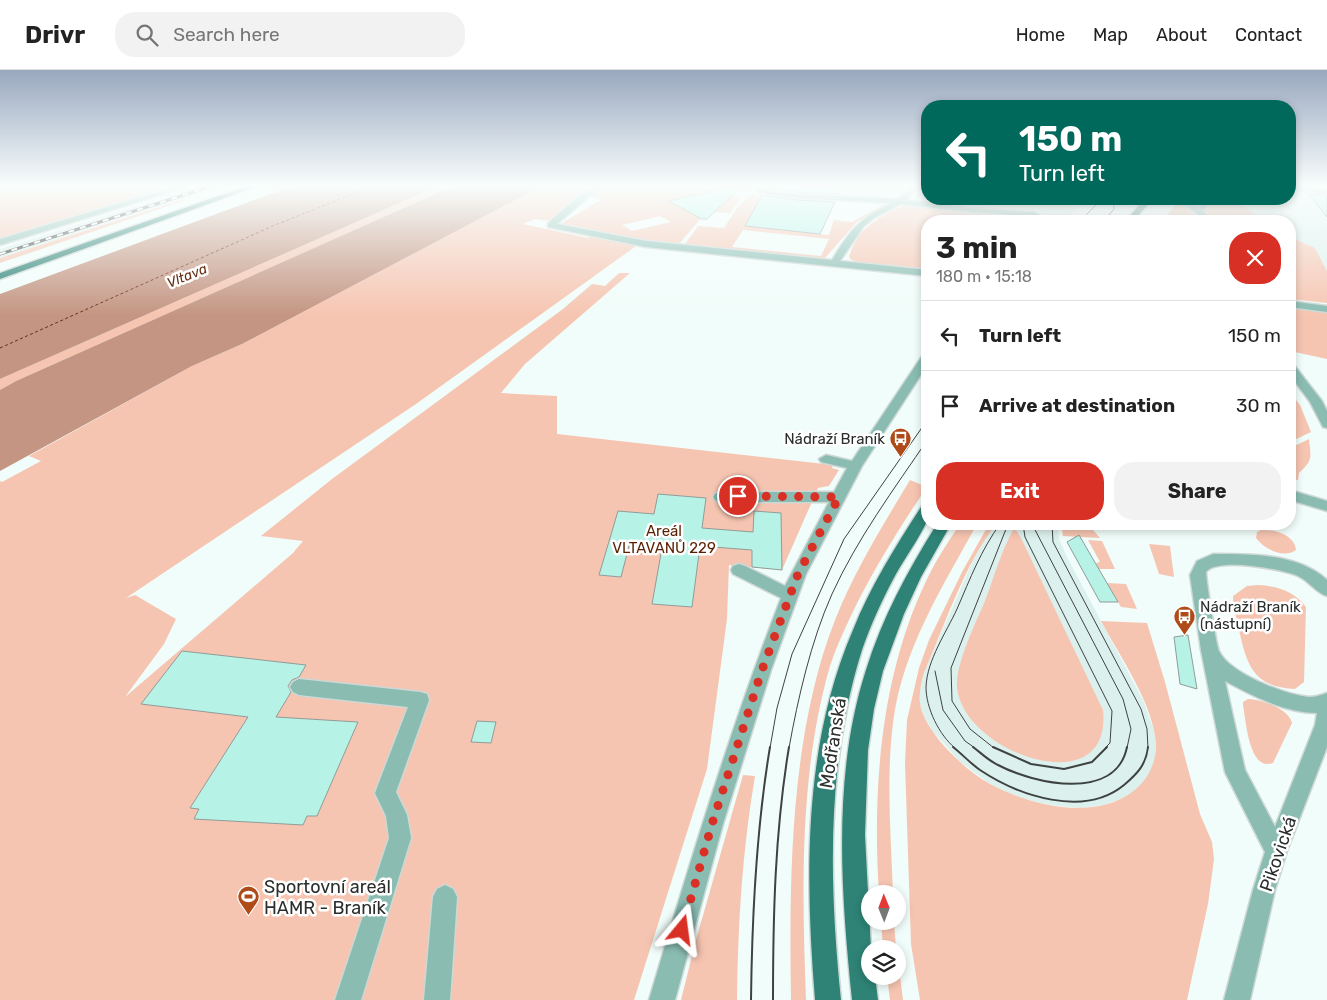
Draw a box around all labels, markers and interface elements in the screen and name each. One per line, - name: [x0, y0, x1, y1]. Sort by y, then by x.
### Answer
- search box: [115, 12, 465, 57]
- text: Drivr: [25, 21, 85, 49]
- icon: search: [133, 21, 161, 49]
- text: Search here: [173, 23, 280, 46]
- text: Home: [1016, 24, 1065, 46]
- text: Map: [1093, 24, 1128, 46]
- text: About: [1156, 24, 1207, 46]
- text: Contact: [1235, 24, 1302, 46]
- text: 150 m: [1019, 118, 1122, 160]
- icon: left: [936, 120, 1001, 185]
- text: Turn left: [1019, 160, 1105, 187]
- text: 3 min: [936, 230, 1018, 266]
- button: close: [1229, 232, 1281, 284]
- water label: Vltava: [164, 260, 210, 292]
- text: 180 m · 15:18: [936, 267, 1032, 286]
- icon: left: [936, 322, 964, 350]
- text: Turn left: [979, 324, 1061, 347]
- text: 150 m: [1228, 324, 1281, 347]
- icon: arrive: [936, 392, 964, 420]
- text: Arrive at destination: [979, 394, 1175, 417]
- text: 30 m: [1236, 394, 1281, 417]
- bus stop icon: Nádraží Braník: [889, 427, 913, 458]
- place label: Nádraží Braník: [784, 430, 885, 448]
- button: Exit: [936, 462, 1104, 520]
- button: Share: [1114, 462, 1281, 520]
- pin: [717, 475, 759, 517]
- icon: arrive: [724, 482, 752, 510]
- park label: Areál VLTAVANŮ 229: [612, 522, 716, 557]
- place label: Nádraží Braník (nástupní): [1200, 598, 1301, 633]
- bus stop icon: Nádraží Braník (nástupní): [1172, 604, 1196, 635]
- street label: Modřanská: [815, 696, 851, 790]
- street label: Pikovická: [1255, 814, 1301, 894]
- place label: Sportovní areál HAMR - Braník: [264, 876, 391, 919]
- sports icon: Sportovní areál HAMR - Braník: [236, 885, 260, 916]
- north arrow: [861, 885, 906, 930]
- map controls: [861, 885, 906, 985]
- position arrow: [655, 903, 707, 955]
- button: layers: [861, 940, 906, 985]

